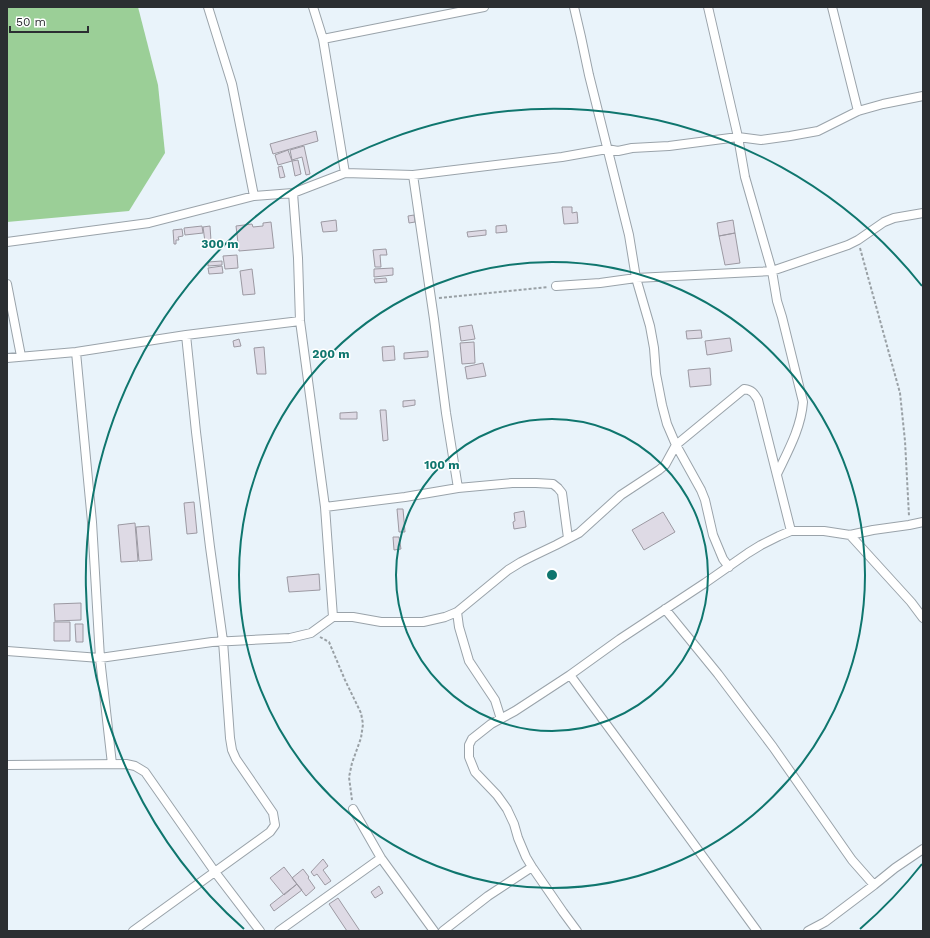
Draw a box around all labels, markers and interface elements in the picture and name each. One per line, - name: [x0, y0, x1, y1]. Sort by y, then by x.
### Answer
- scale bar: [10, 8, 88, 34]
- text: 50 m: [16, 15, 46, 29]
- text: 300 m: [201, 237, 239, 251]
- text: 200 m: [312, 347, 350, 361]
- text: 100 m: [424, 458, 460, 472]
- centre of rings: [545, 568, 559, 582]

